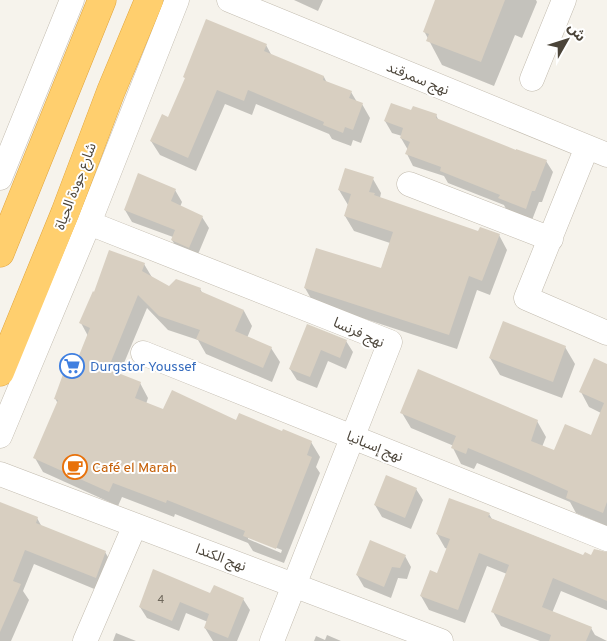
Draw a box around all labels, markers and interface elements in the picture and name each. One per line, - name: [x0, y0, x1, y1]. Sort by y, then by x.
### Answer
- north arrow: [542, 15, 592, 65]
- text: ش: [563, 20, 589, 46]
- street label: نهج سمرقند: [383, 59, 451, 101]
- street label: شارع جودة الحياة: [52, 141, 102, 233]
- street label: نهج فرنسا: [330, 315, 387, 353]
- supermarket icon: Durgstor Youssef: [59, 353, 85, 379]
- place label: Durgstor Youssef: [90, 359, 197, 376]
- street label: نهج إسبانيا: [343, 428, 405, 467]
- cafe icon: Café el Marah: [62, 454, 88, 480]
- place label: Café el Marah: [92, 460, 177, 477]
- street label: نهج الكندا: [192, 541, 248, 577]
- house number: 4: [158, 593, 165, 607]

